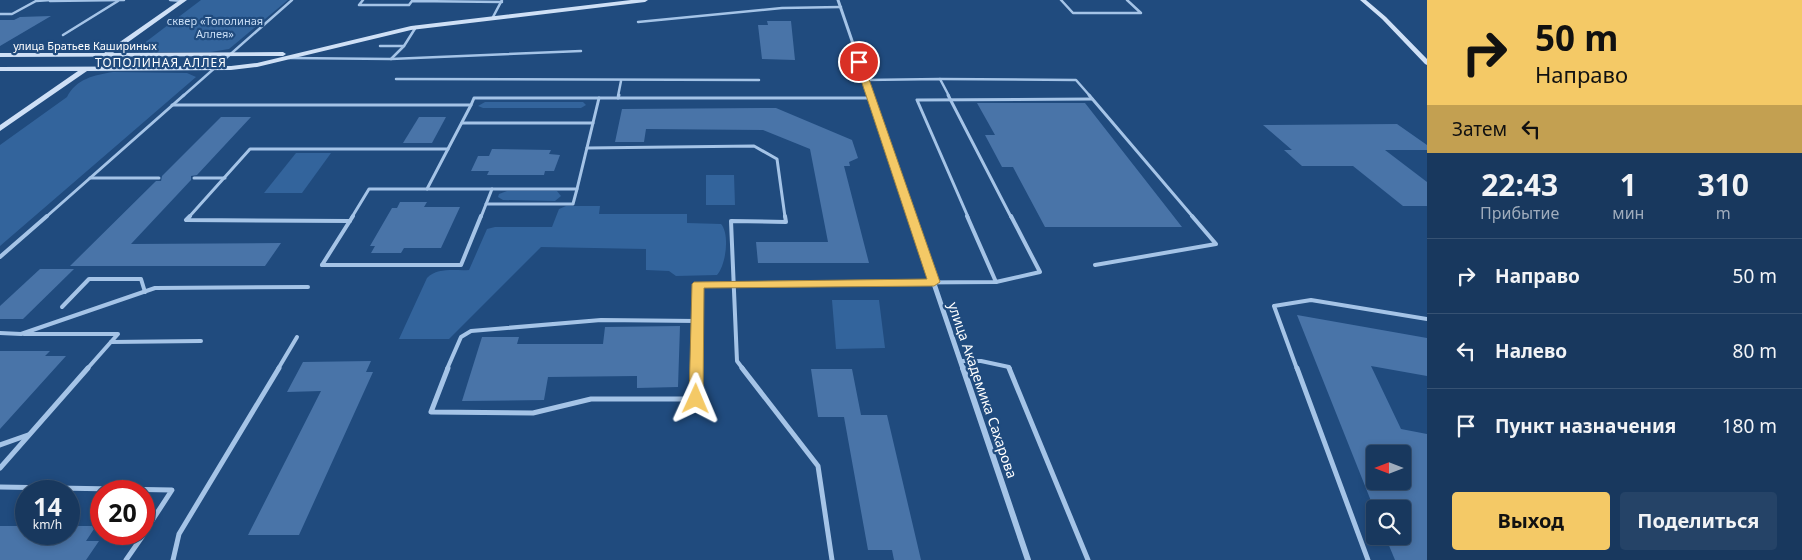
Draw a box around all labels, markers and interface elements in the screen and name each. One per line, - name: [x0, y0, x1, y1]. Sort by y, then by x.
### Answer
- park label: сквер «Тополиная Аллея»: [167, 13, 263, 41]
- text: 50 m: [1535, 14, 1618, 61]
- icon: right: [1452, 20, 1517, 85]
- street label: улица Братьев Кашириных: [13, 38, 157, 53]
- pin: [838, 41, 880, 83]
- icon: arrive: [845, 48, 873, 76]
- district label: ТОПОЛИНАЯ АЛЛЕЯ: [95, 54, 227, 71]
- text: Направо: [1535, 59, 1628, 89]
- icon: left: [1517, 115, 1545, 143]
- text: Затем: [1452, 116, 1507, 142]
- text: 22:43: [1481, 164, 1558, 205]
- text: 1: [1620, 164, 1637, 205]
- text: 310: [1697, 164, 1749, 205]
- text: Прибытие: [1480, 202, 1559, 224]
- text: мин: [1612, 202, 1644, 224]
- text: m: [1716, 202, 1731, 224]
- icon: right: [1452, 262, 1480, 290]
- text: Направо: [1495, 263, 1580, 289]
- text: 50 m: [1733, 263, 1777, 289]
- street label: улица Академика Сахарова: [944, 299, 1022, 481]
- icon: left: [1452, 337, 1480, 365]
- text: Налево: [1495, 338, 1567, 364]
- text: 80 m: [1733, 338, 1777, 364]
- position arrow: [669, 372, 721, 424]
- icon: arrive: [1452, 412, 1480, 440]
- text: Пункт назначения: [1495, 413, 1676, 439]
- text: 180 m: [1722, 413, 1777, 439]
- north arrow: [1366, 445, 1411, 490]
- map controls: [1366, 445, 1411, 545]
- speed limit sign: 20: [90, 480, 155, 545]
- text: 14: [33, 489, 62, 523]
- button: Выход: [1452, 492, 1610, 550]
- button: Поделиться: [1620, 492, 1777, 550]
- button: search: [1366, 500, 1411, 545]
- text: km/h: [33, 516, 62, 533]

